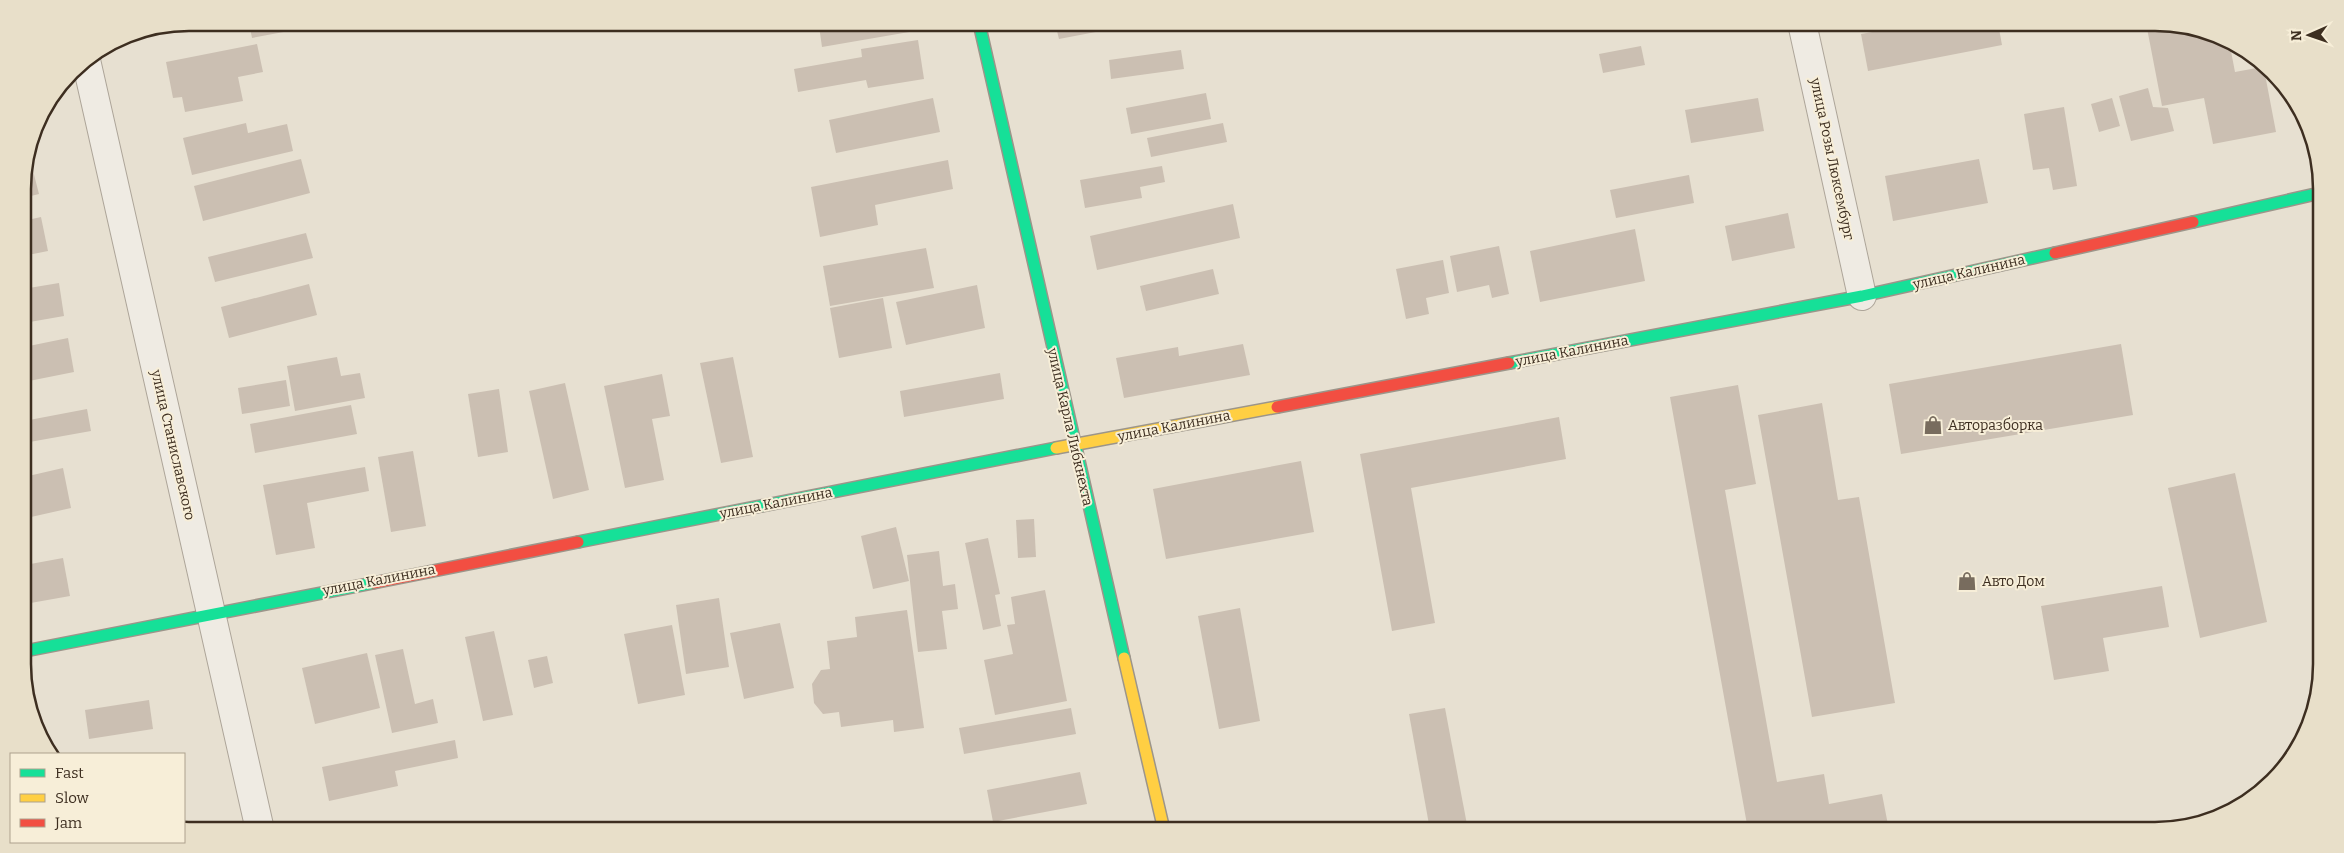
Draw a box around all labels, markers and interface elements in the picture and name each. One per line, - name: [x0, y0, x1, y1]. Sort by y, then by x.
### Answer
- north arrow: [2284, 10, 2334, 60]
- text: N: [2288, 30, 2305, 41]
- street label: улица Розы Люксембург: [1806, 75, 1858, 242]
- street label: улица Калинина: [1910, 251, 2027, 293]
- street label: улица Калинина: [1513, 332, 1630, 370]
- street label: улица Карла Либкнехта: [1043, 345, 1097, 508]
- street label: улица Станиславского: [147, 367, 199, 522]
- street label: улица Калинина: [1115, 407, 1232, 445]
- shop icon: Авторазборка: [1922, 414, 1944, 436]
- place label: Авторазборка: [1948, 417, 2043, 434]
- street label: улица Калинина: [717, 484, 834, 522]
- street label: улица Калинина: [320, 561, 437, 599]
- shop icon: Авто Дом: [1956, 570, 1978, 592]
- place label: Авто Дом: [1982, 573, 2045, 590]
- legend: [10, 753, 185, 843]
- text: Fast: [55, 764, 84, 782]
- text: Slow: [55, 789, 90, 807]
- text: Jam: [54, 814, 83, 832]

